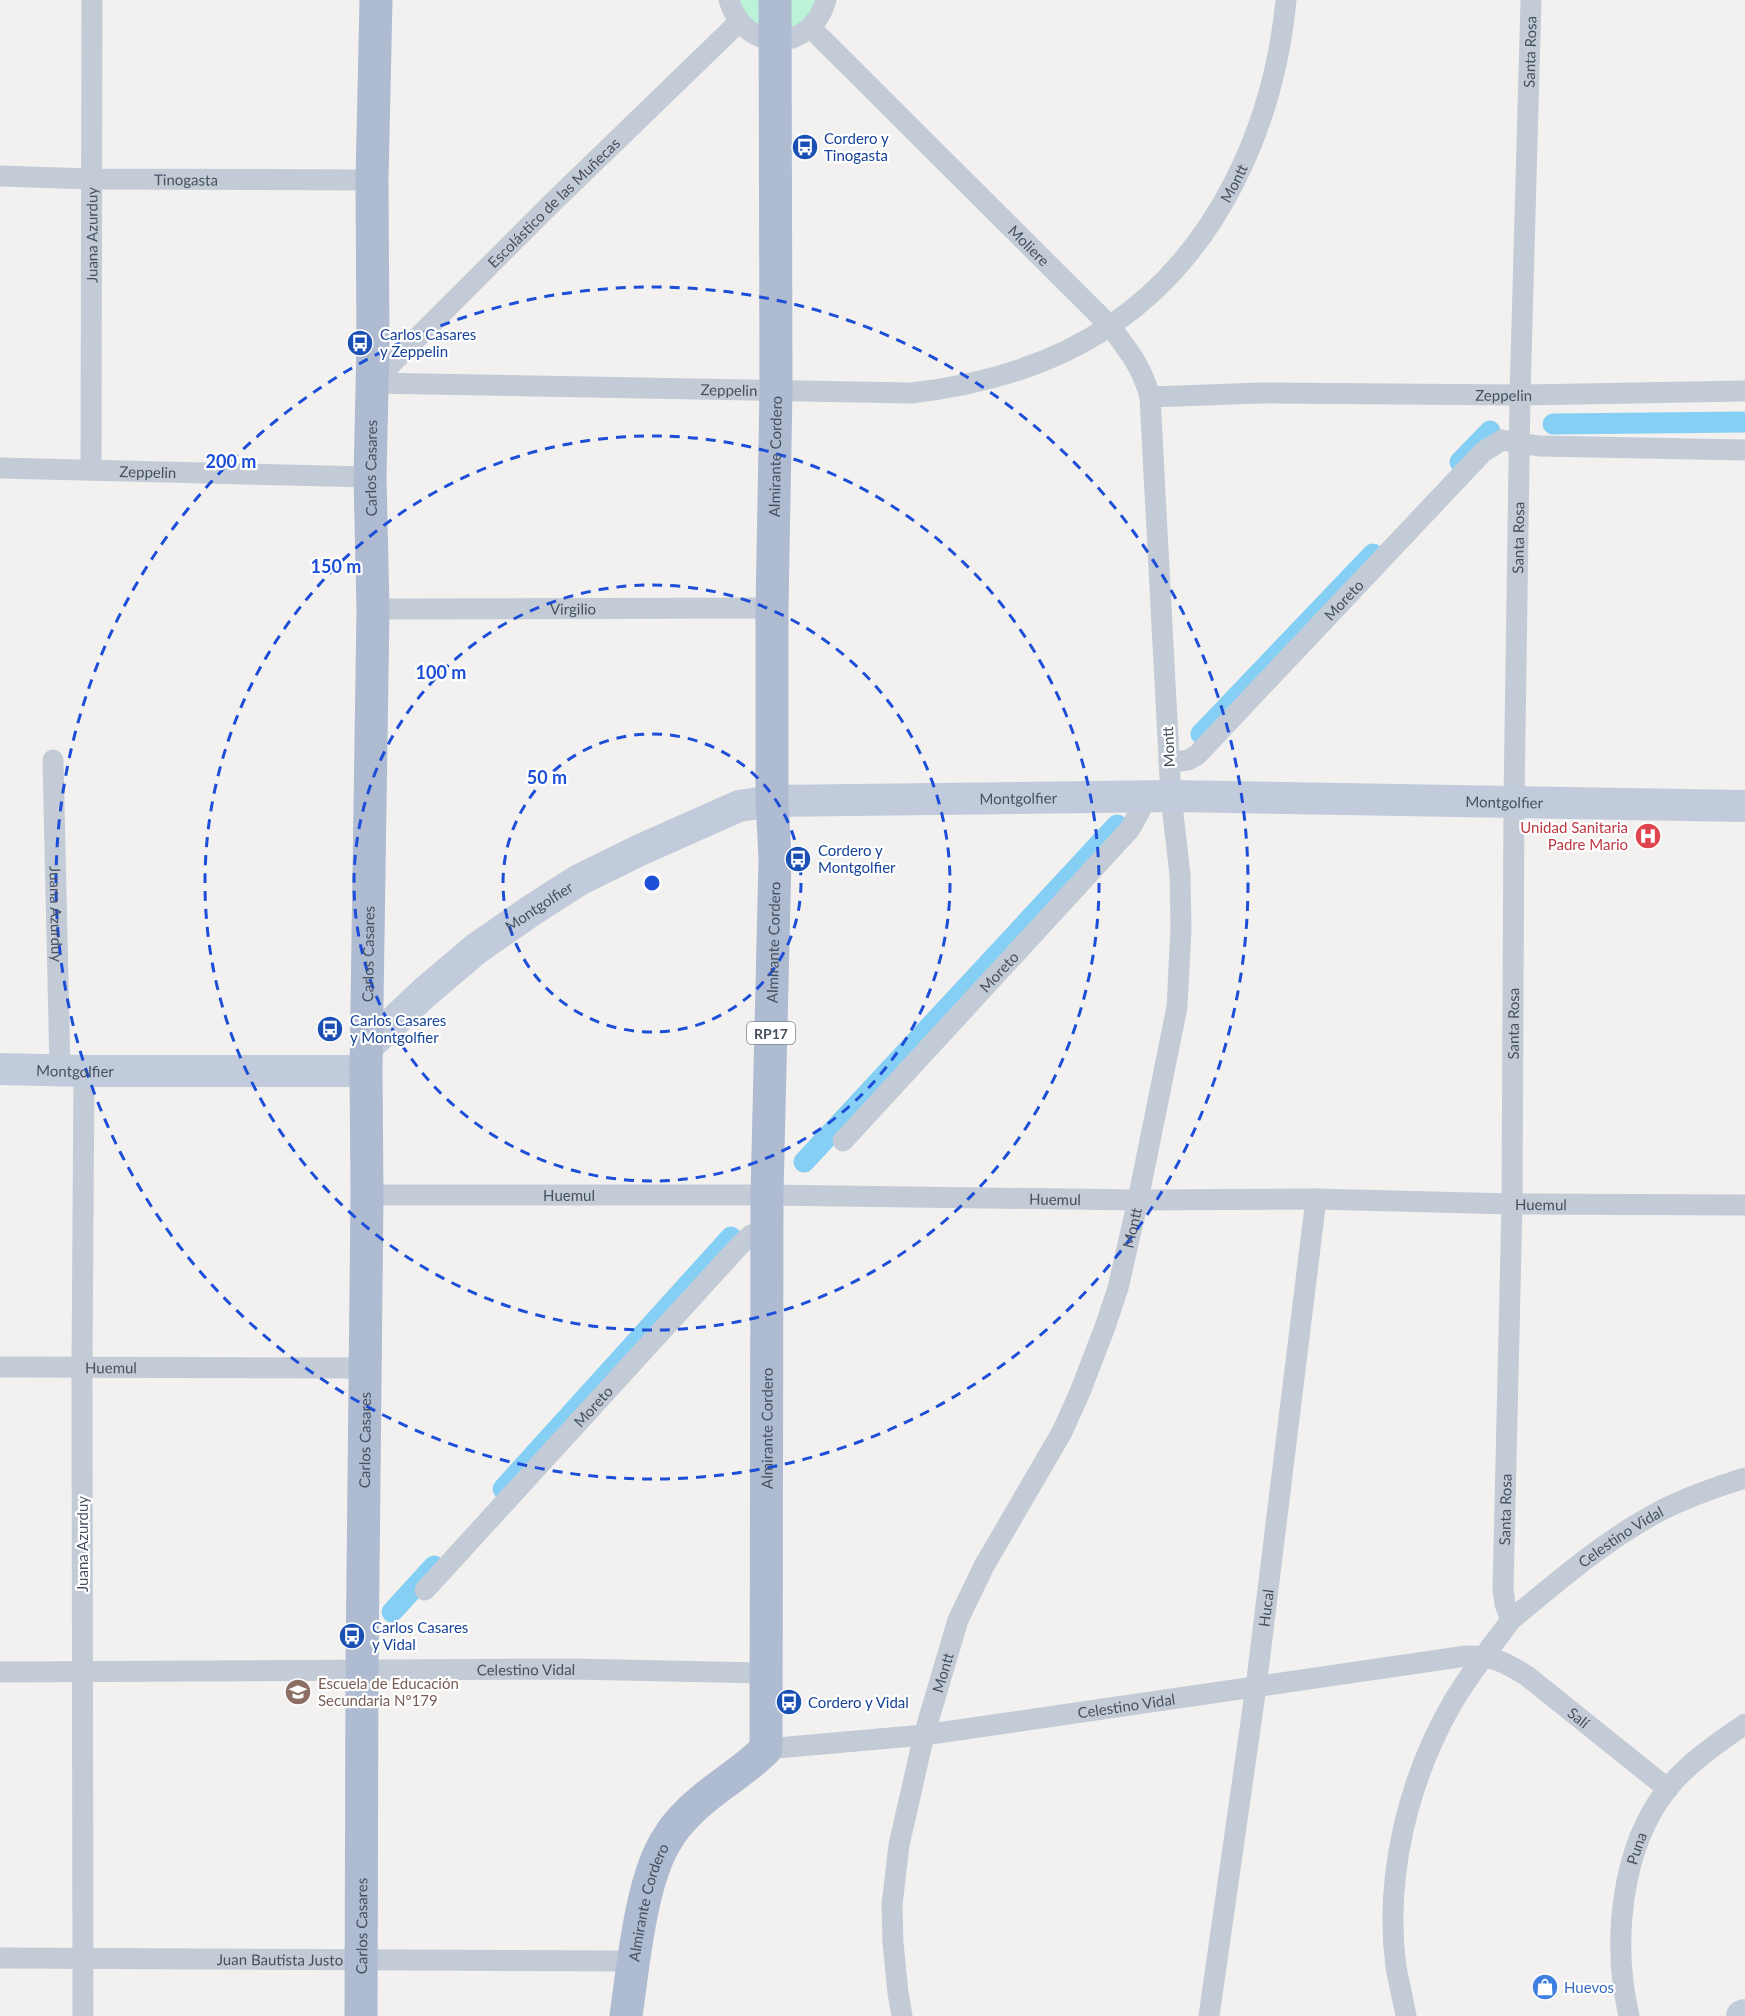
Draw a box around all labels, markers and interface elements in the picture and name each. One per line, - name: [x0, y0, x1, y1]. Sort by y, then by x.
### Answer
- street label: Santa Rosa: [1520, 16, 1540, 88]
- place label: Cordero y Tinogasta: [824, 129, 889, 164]
- bus stop icon: Cordero y Tinogasta: [790, 132, 820, 162]
- street label: Escolástico de las Muñecas: [484, 134, 623, 271]
- street label: Montt: [1216, 160, 1251, 205]
- street label: Tinogasta: [154, 170, 218, 188]
- street label: Juana Azurduy: [82, 187, 101, 283]
- street label: Moliere: [1005, 221, 1053, 270]
- place label: Carlos Casares y Zeppelin: [380, 325, 476, 360]
- bus stop icon: Carlos Casares y Zeppelin: [345, 328, 375, 358]
- street label: Zeppelin: [700, 380, 758, 399]
- street label: Zeppelin: [1475, 386, 1532, 404]
- street label: Almirante Cordero: [765, 396, 785, 517]
- street label: Carlos Casares: [361, 420, 380, 517]
- text: 200 m: [206, 450, 256, 472]
- street label: Zeppelin: [119, 462, 177, 481]
- street label: Santa Rosa: [1508, 502, 1527, 574]
- text: 150 m: [311, 555, 361, 577]
- street label: Moreto: [1320, 576, 1367, 624]
- street label: Virgilio: [550, 599, 596, 618]
- text: 100 m: [416, 661, 466, 683]
- street label: Montt: [1158, 725, 1178, 768]
- text: 50 m: [527, 766, 567, 788]
- street label: Montgolfier: [979, 788, 1058, 807]
- street label: Montgolfier: [1465, 792, 1544, 811]
- place label: Unidad Sanitaria Padre Mario: [1520, 818, 1628, 853]
- hospital icon: Unidad Sanitaria Padre Mario: [1633, 821, 1663, 851]
- place label: Cordero y Montgolfier: [818, 841, 896, 876]
- bus stop icon: Cordero y Montgolfier: [783, 844, 813, 874]
- street label: Juana Azurduy: [46, 866, 67, 963]
- centre of rings: [642, 873, 662, 893]
- street label: Montgolfier: [501, 877, 576, 935]
- street label: Almirante Cordero: [763, 881, 783, 1003]
- street label: Carlos Casares: [358, 906, 378, 1002]
- street label: Moreto: [975, 948, 1022, 996]
- street label: Santa Rosa: [1504, 988, 1522, 1060]
- place label: Carlos Casares y Montgolfier: [350, 1011, 446, 1046]
- bus stop icon: Carlos Casares y Montgolfier: [315, 1014, 345, 1044]
- road number: RP17: [747, 1022, 795, 1044]
- street label: Montgolfier: [36, 1061, 114, 1080]
- street label: Huemul: [543, 1186, 595, 1204]
- street label: Huemul: [1029, 1190, 1081, 1208]
- street label: Huemul: [1515, 1195, 1567, 1213]
- street label: Montt: [1118, 1205, 1145, 1250]
- street label: Huemul: [85, 1358, 137, 1376]
- street label: Almirante Cordero: [757, 1368, 776, 1489]
- street label: Moreto: [570, 1382, 616, 1430]
- street label: Carlos Casares: [355, 1392, 374, 1488]
- street label: Santa Rosa: [1495, 1473, 1515, 1546]
- street label: Juana Azurduy: [73, 1496, 91, 1592]
- street label: Celestino Vidal: [1574, 1502, 1666, 1571]
- street label: Hucal: [1254, 1588, 1277, 1628]
- place label: Carlos Casares y Vidal: [372, 1618, 468, 1653]
- bus stop icon: Carlos Casares y Vidal: [337, 1621, 367, 1651]
- street label: Montt: [928, 1650, 957, 1695]
- street label: Celestino Vidal: [477, 1660, 575, 1678]
- place label: Escuela de Educación Secundaria Nº179: [318, 1674, 459, 1709]
- school or university icon: Escuela de Educación Secundaria Nº179: [283, 1677, 313, 1707]
- bus stop icon: Cordero y Vidal: [774, 1687, 804, 1717]
- street label: Celestino Vidal: [1076, 1690, 1176, 1722]
- place label: Cordero y Vidal: [808, 1693, 909, 1711]
- street label: Salí: [1564, 1703, 1594, 1732]
- street label: Puna: [1622, 1829, 1650, 1867]
- street label: Almirante Cordero: [624, 1840, 672, 1963]
- street label: Carlos Casares: [352, 1878, 370, 1974]
- street label: Juan Bautista Justo: [217, 1950, 343, 1969]
- shop icon: Huevos: [1530, 1972, 1560, 2002]
- place label: Huevos: [1564, 1978, 1614, 1996]

